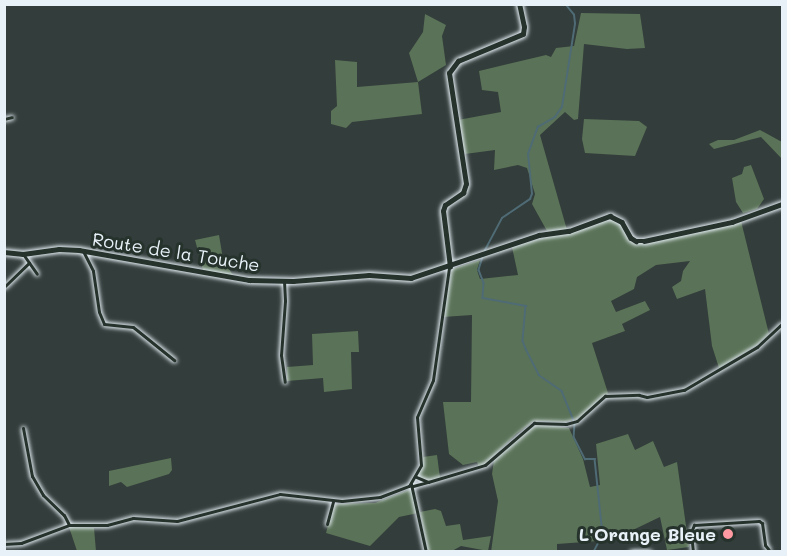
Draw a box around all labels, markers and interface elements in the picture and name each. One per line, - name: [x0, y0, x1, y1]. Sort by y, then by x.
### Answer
- street label: Route de la Touche: [91, 228, 261, 276]
- place label: L'Orange Bleue: [579, 523, 716, 545]
- marker: L'Orange Bleue: [721, 527, 735, 541]

